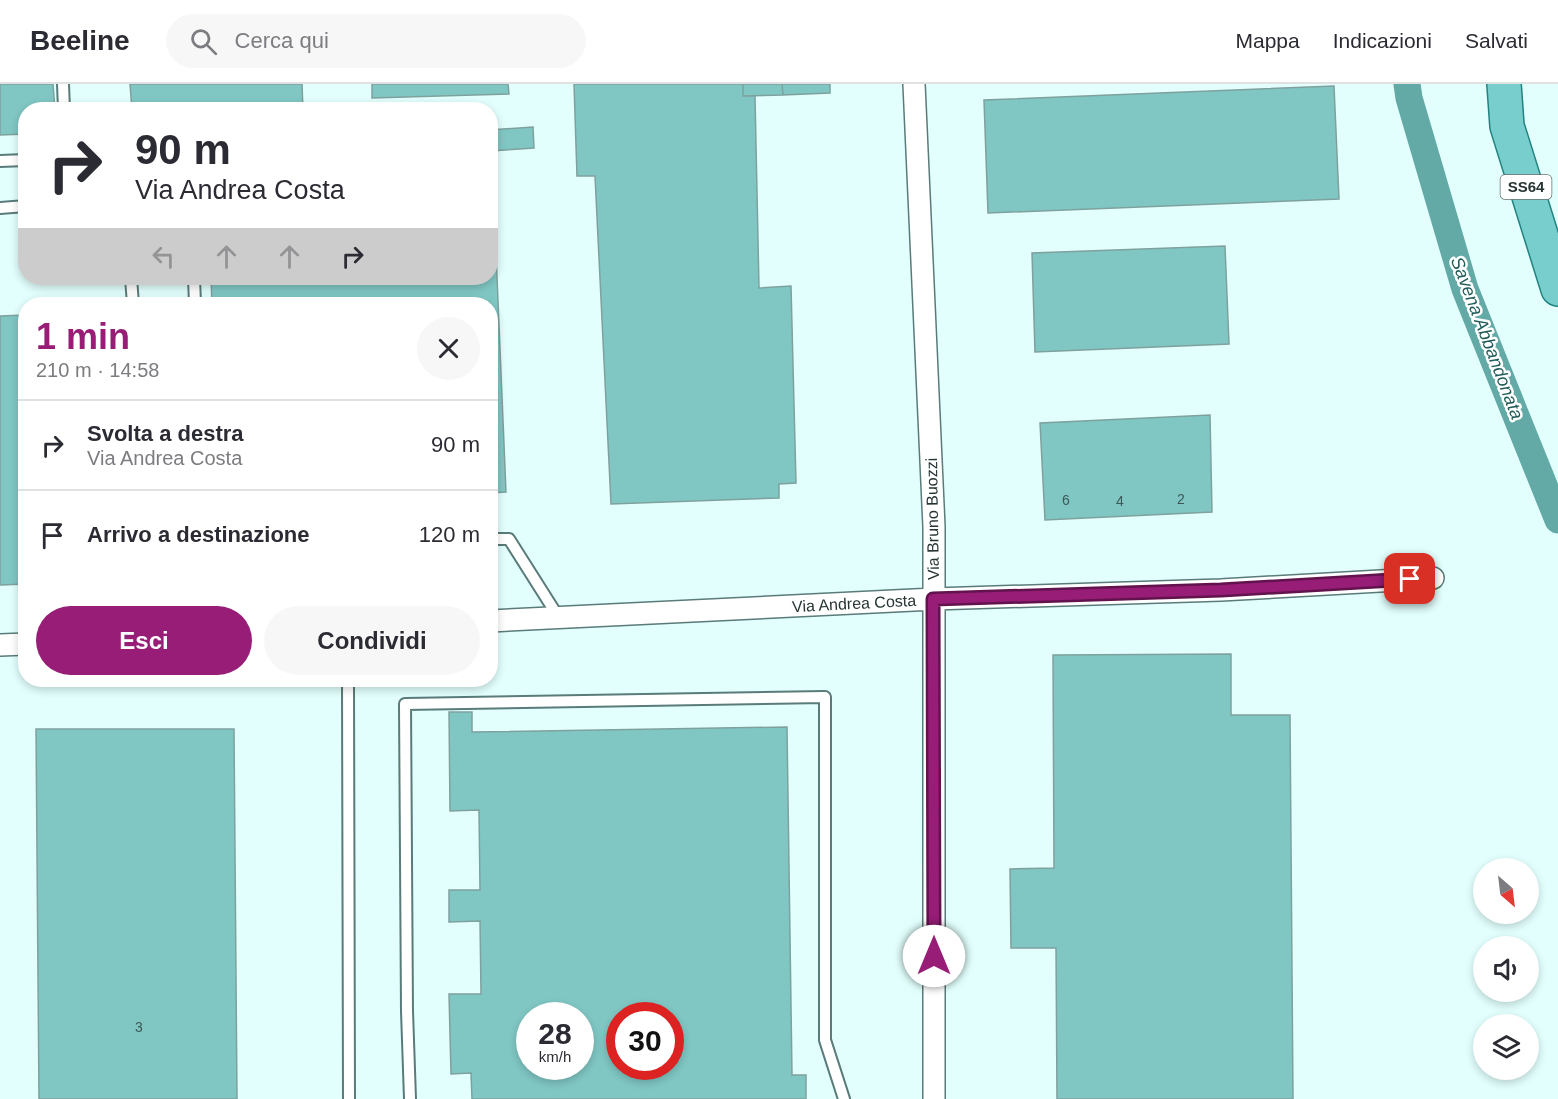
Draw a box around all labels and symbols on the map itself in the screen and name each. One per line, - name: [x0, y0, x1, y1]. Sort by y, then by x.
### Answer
- road number: SS64: [1500, 175, 1552, 199]
- water label: Savena Abbandonata: [1447, 254, 1527, 422]
- street label: Via Bruno Buozzi: [923, 458, 942, 580]
- house number: 2: [1177, 491, 1185, 507]
- house number: 6: [1062, 492, 1070, 508]
- house number: 4: [1116, 493, 1124, 509]
- pin: [1384, 553, 1435, 604]
- street label: Via Andrea Costa: [792, 592, 917, 615]
- north arrow: [1473, 858, 1539, 924]
- position arrow: [902, 924, 966, 988]
- speed limit sign: 30: [606, 1002, 684, 1080]
- house number: 3: [135, 1019, 143, 1035]

